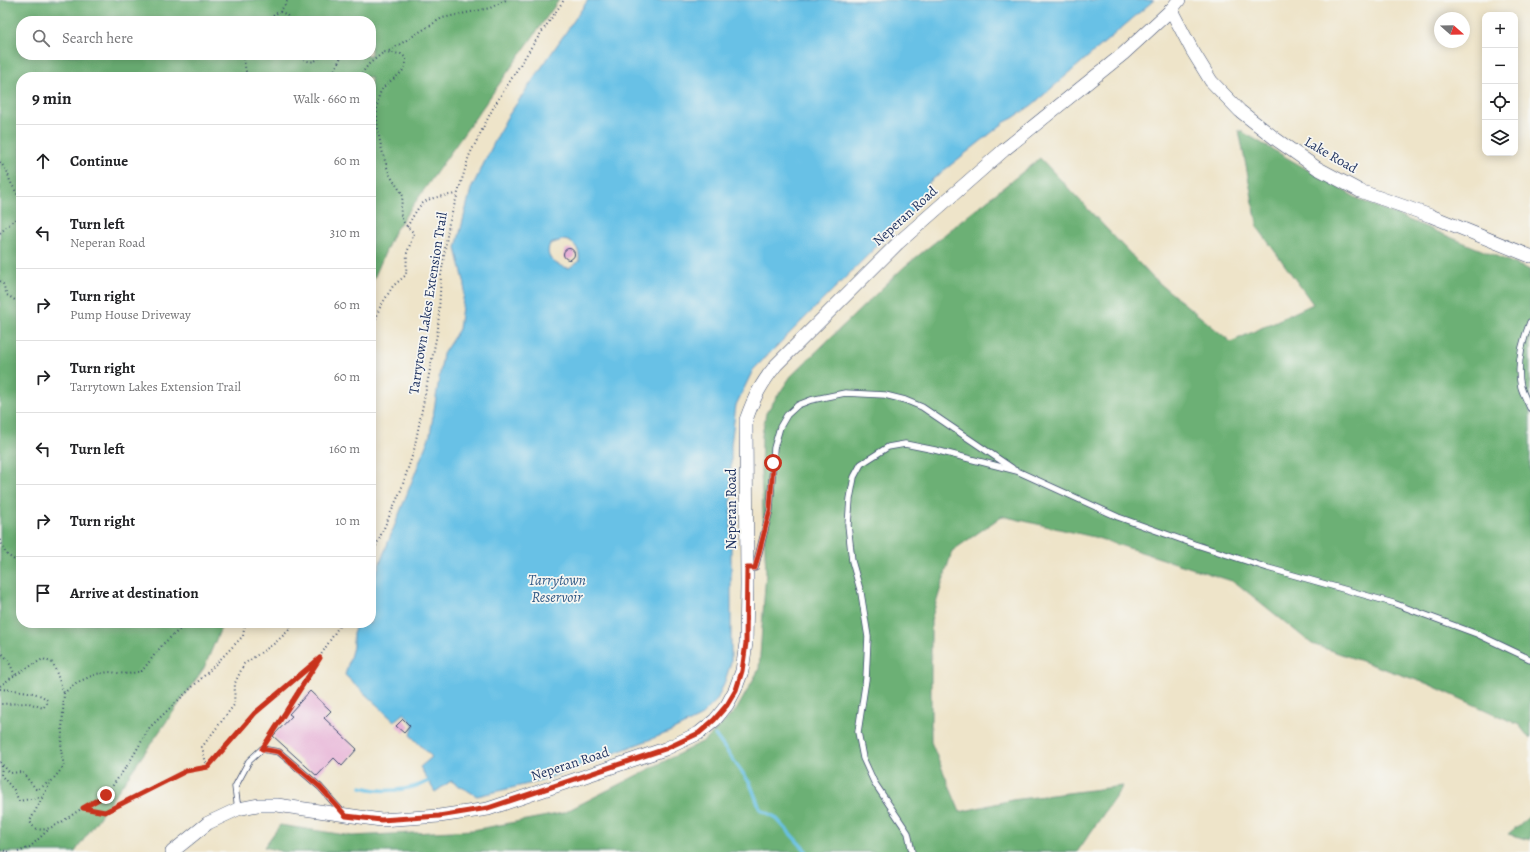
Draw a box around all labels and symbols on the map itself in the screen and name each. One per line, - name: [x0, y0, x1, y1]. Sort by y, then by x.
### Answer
- north arrow: [1434, 12, 1470, 48]
- street label: Lake Road: [1301, 132, 1361, 178]
- street label: Neperan Road: [869, 181, 942, 250]
- street label: Tarrytown Lakes Extension Trail: [404, 210, 452, 395]
- route start: [764, 454, 782, 472]
- street label: Neperan Road: [722, 468, 741, 550]
- water label: Tarrytown Reservoir: [528, 570, 586, 607]
- street label: Neperan Road: [529, 742, 612, 786]
- route end: [97, 786, 115, 804]

